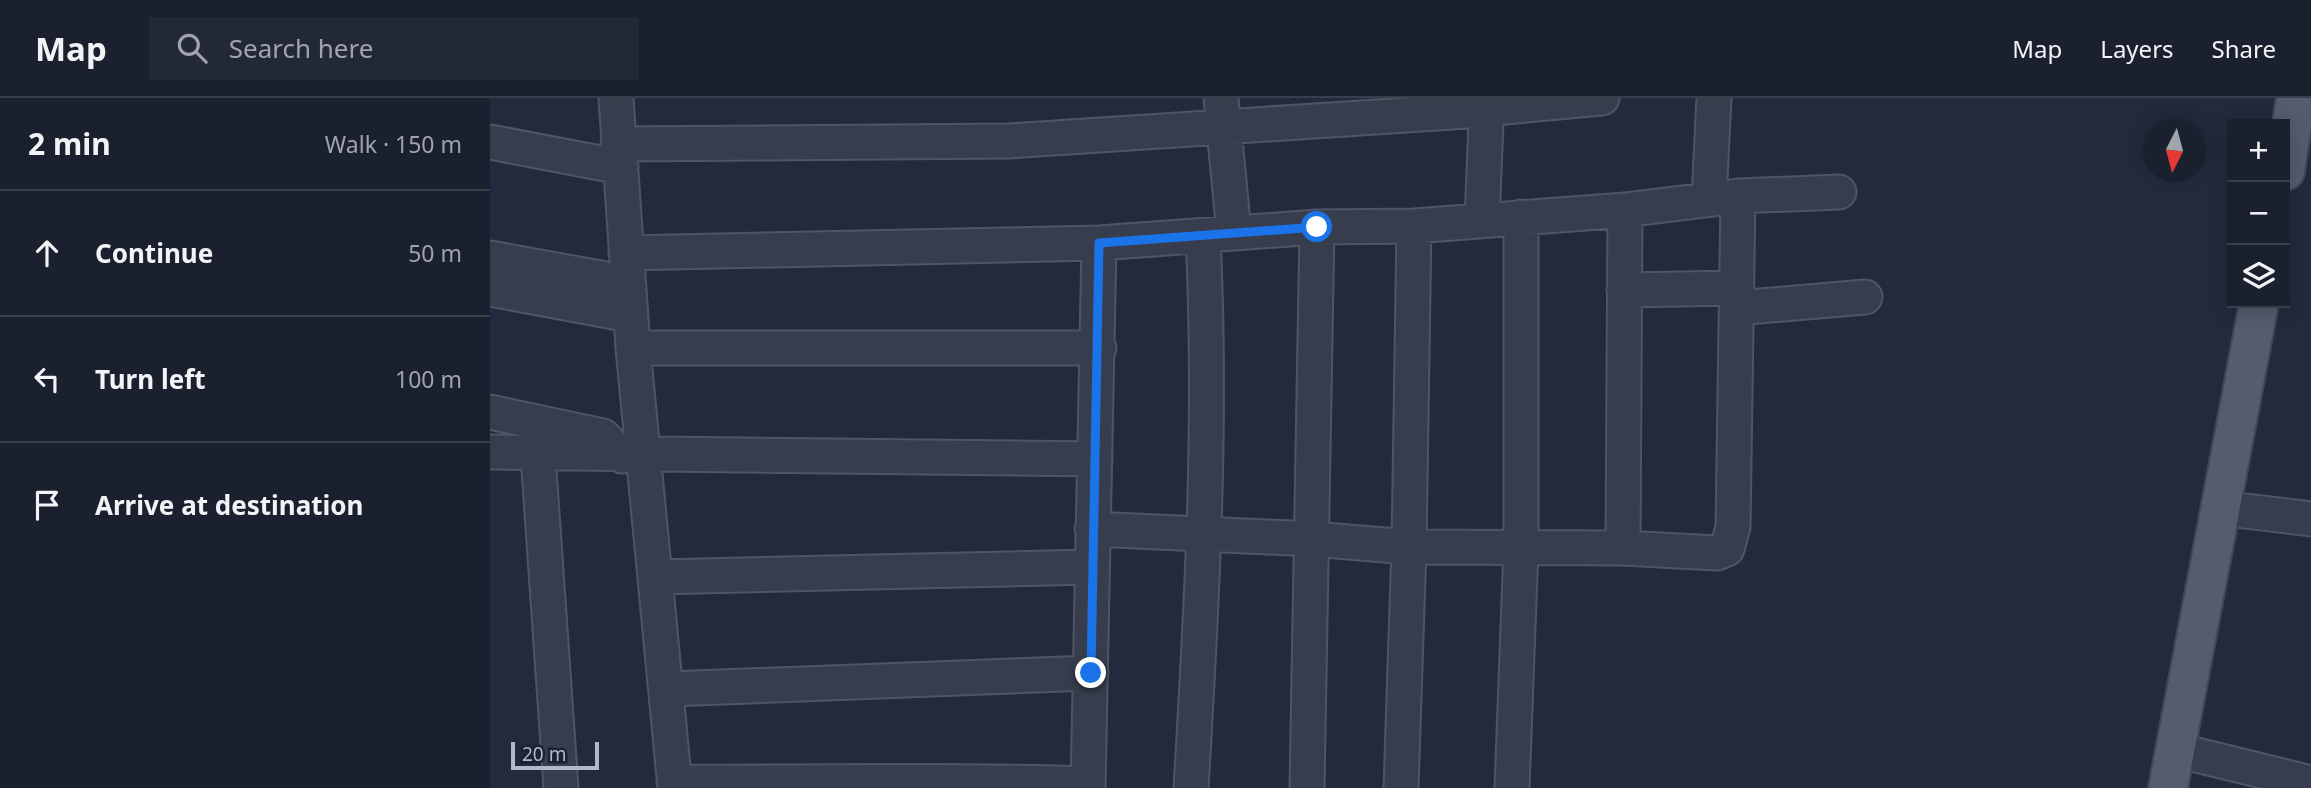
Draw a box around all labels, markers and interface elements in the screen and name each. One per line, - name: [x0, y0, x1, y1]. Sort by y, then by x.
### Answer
- search box: [149, 17, 639, 80]
- text: Map: [35, 26, 107, 71]
- icon: search: [173, 29, 211, 67]
- text: Search here: [229, 30, 373, 66]
- text: Map: [2012, 32, 2062, 65]
- text: Layers: [2100, 32, 2174, 65]
- text: Share: [2212, 32, 2276, 65]
- north arrow: [2143, 119, 2206, 182]
- map controls: [2227, 119, 2290, 308]
- button: +: [2227, 119, 2290, 182]
- text: 2 min: [28, 123, 111, 164]
- text: Walk · 150 m: [325, 128, 462, 160]
- button: −: [2227, 182, 2290, 245]
- route start: [1301, 211, 1332, 242]
- icon: ahead: [28, 234, 66, 272]
- text: Continue: [95, 235, 213, 271]
- text: 50 m: [408, 237, 462, 269]
- button: layers: [2227, 245, 2290, 308]
- icon: left: [28, 360, 66, 398]
- text: Turn left: [95, 361, 206, 397]
- text: 100 m: [395, 363, 462, 395]
- icon: arrive: [28, 486, 66, 524]
- text: Arrive at destination: [95, 487, 364, 523]
- route end: [1075, 657, 1106, 688]
- scale bar: [511, 739, 598, 771]
- text: 20 m: [522, 741, 566, 767]

